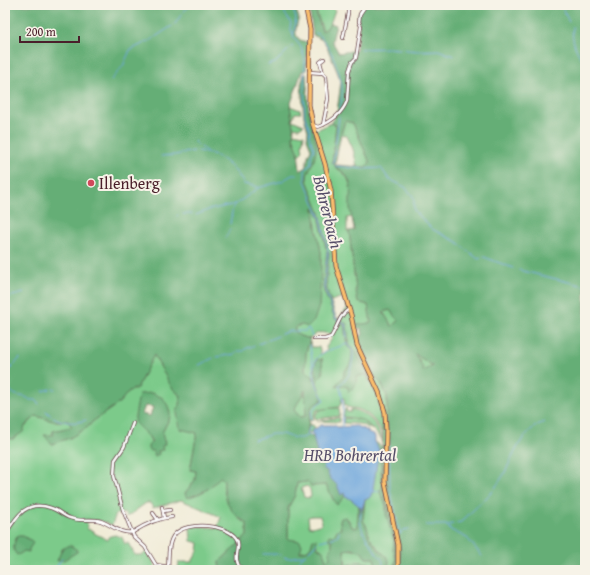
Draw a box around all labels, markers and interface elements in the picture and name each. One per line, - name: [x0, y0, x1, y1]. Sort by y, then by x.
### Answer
- scale bar: [20, 18, 79, 44]
- text: 200 m: [26, 23, 56, 40]
- place label: Illenberg: [99, 171, 160, 195]
- water label: Bohrerbach: [307, 172, 350, 252]
- marker: Illenberg: [86, 178, 96, 188]
- water label: HRB Bohrertal: [303, 442, 396, 467]

